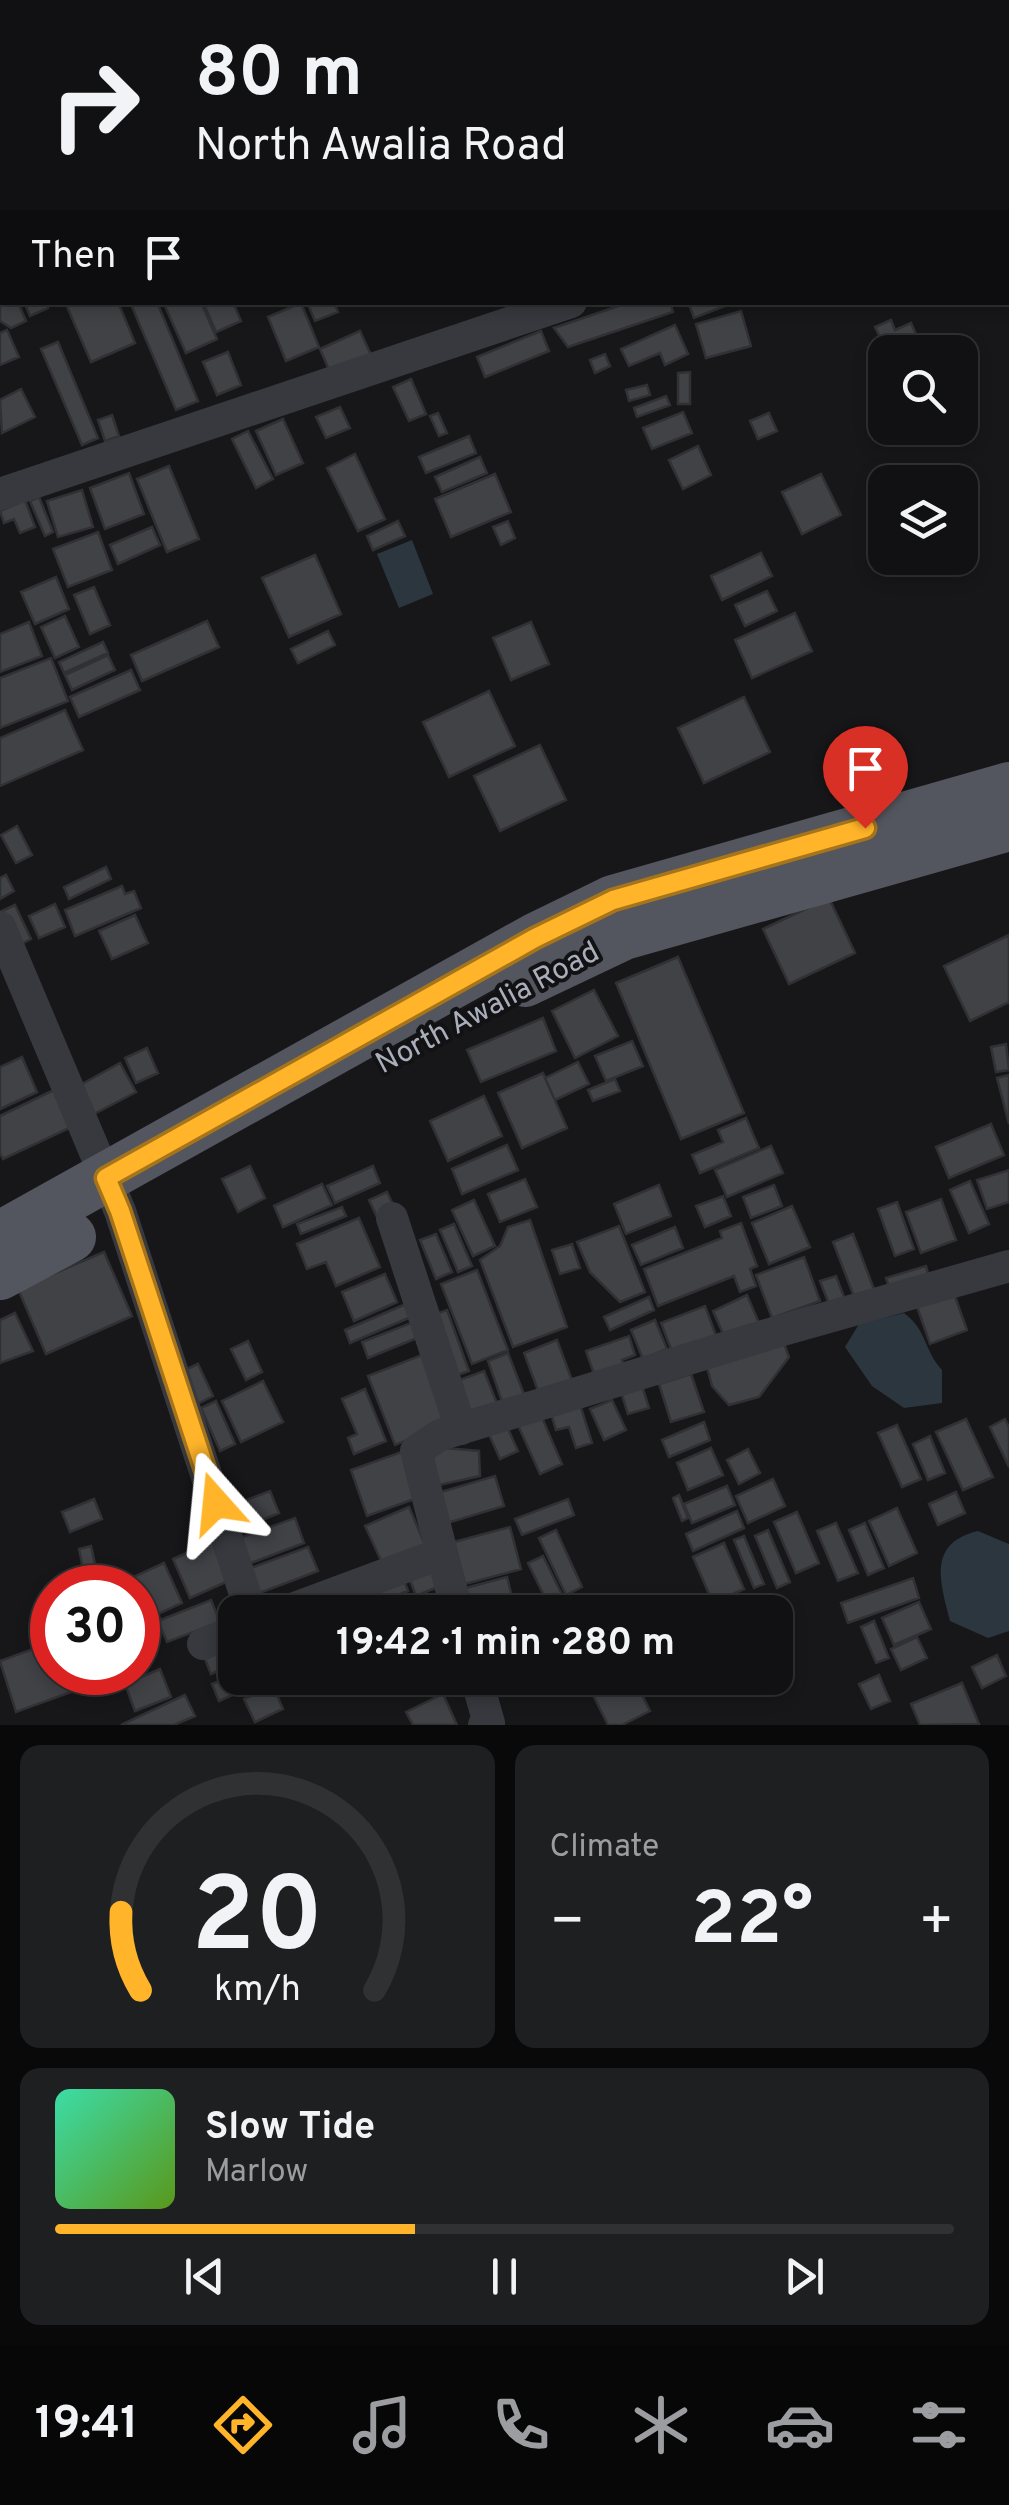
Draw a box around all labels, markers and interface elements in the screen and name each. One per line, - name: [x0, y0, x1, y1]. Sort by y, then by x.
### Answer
- text: 80 m: [195, 32, 363, 121]
- icon: right: [30, 40, 160, 170]
- text: North Awalia Road: [195, 119, 566, 176]
- icon: arrive: [136, 230, 191, 285]
- text: Then: [30, 233, 116, 282]
- map controls: [868, 335, 978, 575]
- button: search: [868, 335, 978, 445]
- button: layers: [868, 465, 978, 575]
- pin: [823, 726, 908, 829]
- icon: arrive: [838, 741, 893, 796]
- street label: North Awalia Road: [370, 935, 606, 1084]
- position arrow: [164, 1451, 268, 1555]
- speed limit sign: 30: [30, 1565, 160, 1695]
- text: 19:42 · 1 min · 280 m: [336, 1620, 675, 1669]
- text: Climate: [550, 1828, 659, 1868]
- text: 20: [191, 1856, 323, 1988]
- text: 22°: [690, 1876, 813, 1971]
- text: −: [550, 1889, 585, 1959]
- text: +: [919, 1889, 954, 1959]
- text: km/h: [214, 1968, 301, 2014]
- text: Slow Tide: [205, 2104, 375, 2153]
- text: Marlow: [205, 2153, 308, 2193]
- icon: previous: [177, 2249, 232, 2304]
- icon: pause: [477, 2249, 532, 2304]
- icon: next: [777, 2249, 832, 2304]
- icon: directions: [208, 2390, 278, 2460]
- icon: music: [347, 2390, 417, 2460]
- icon: phone: [486, 2390, 556, 2460]
- icon: climate: [626, 2390, 696, 2460]
- icon: car: [765, 2390, 835, 2460]
- icon: filters: [904, 2390, 974, 2460]
- text: 19:41: [35, 2397, 138, 2454]

